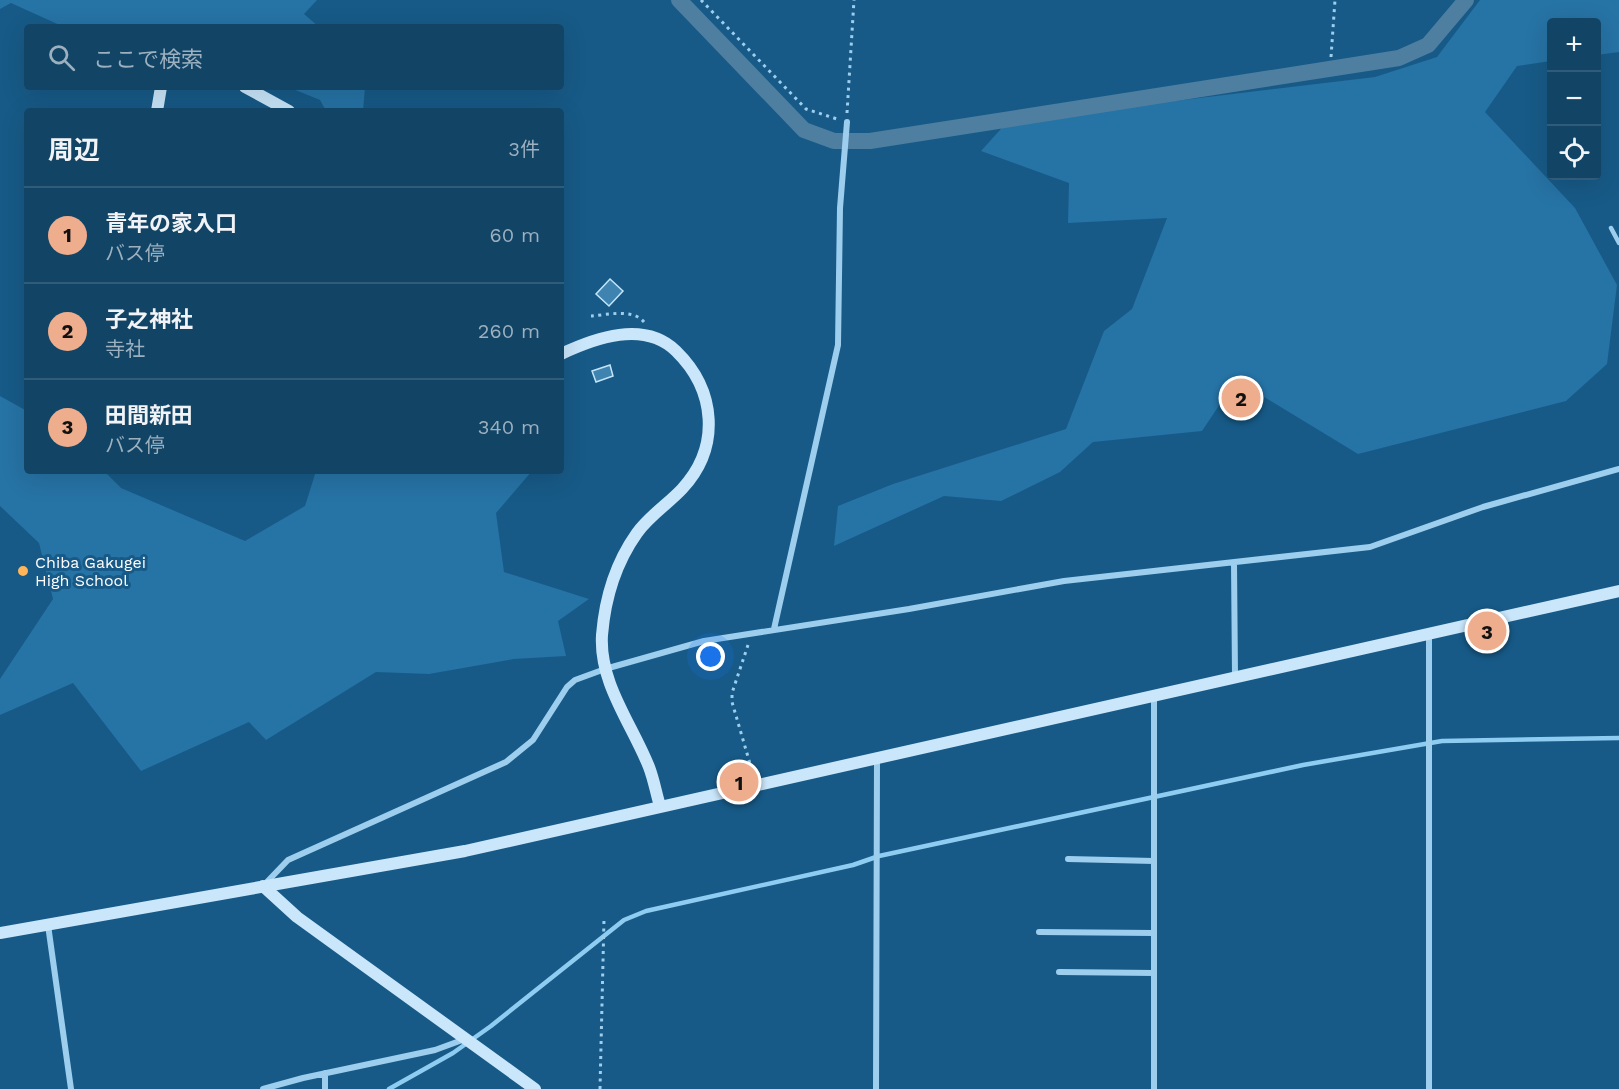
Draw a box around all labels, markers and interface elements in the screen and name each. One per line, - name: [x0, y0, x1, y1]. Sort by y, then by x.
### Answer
- map controls: [1547, 18, 1601, 180]
- button: +: [1547, 18, 1601, 72]
- search box: [24, 24, 564, 90]
- icon: search: [45, 41, 78, 74]
- text: ここで検索: [93, 47, 203, 72]
- button: −: [1547, 72, 1601, 126]
- button: locate: [1547, 126, 1601, 180]
- text: 周辺: [48, 135, 100, 165]
- text: 3件: [508, 137, 540, 161]
- text: 青年の家入口: [105, 211, 237, 236]
- text: 1: [63, 223, 72, 247]
- text: 60 m: [490, 223, 540, 247]
- text: バス停: [105, 241, 165, 265]
- text: 子之神社: [105, 307, 193, 332]
- text: 2: [62, 319, 73, 343]
- text: 260 m: [478, 319, 540, 343]
- text: 寺社: [105, 337, 145, 361]
- pin: 2: [1222, 376, 1260, 420]
- text: 田間新田: [105, 403, 193, 428]
- text: 3: [62, 415, 73, 439]
- text: 340 m: [478, 415, 540, 439]
- text: バス停: [105, 433, 165, 457]
- place label: Chiba Gakugei High School: [35, 553, 146, 590]
- marker: Chiba Gakugei High School: [16, 564, 30, 578]
- pin: 3: [1468, 608, 1506, 654]
- your location: [696, 642, 725, 671]
- pin: 1: [720, 760, 758, 804]

